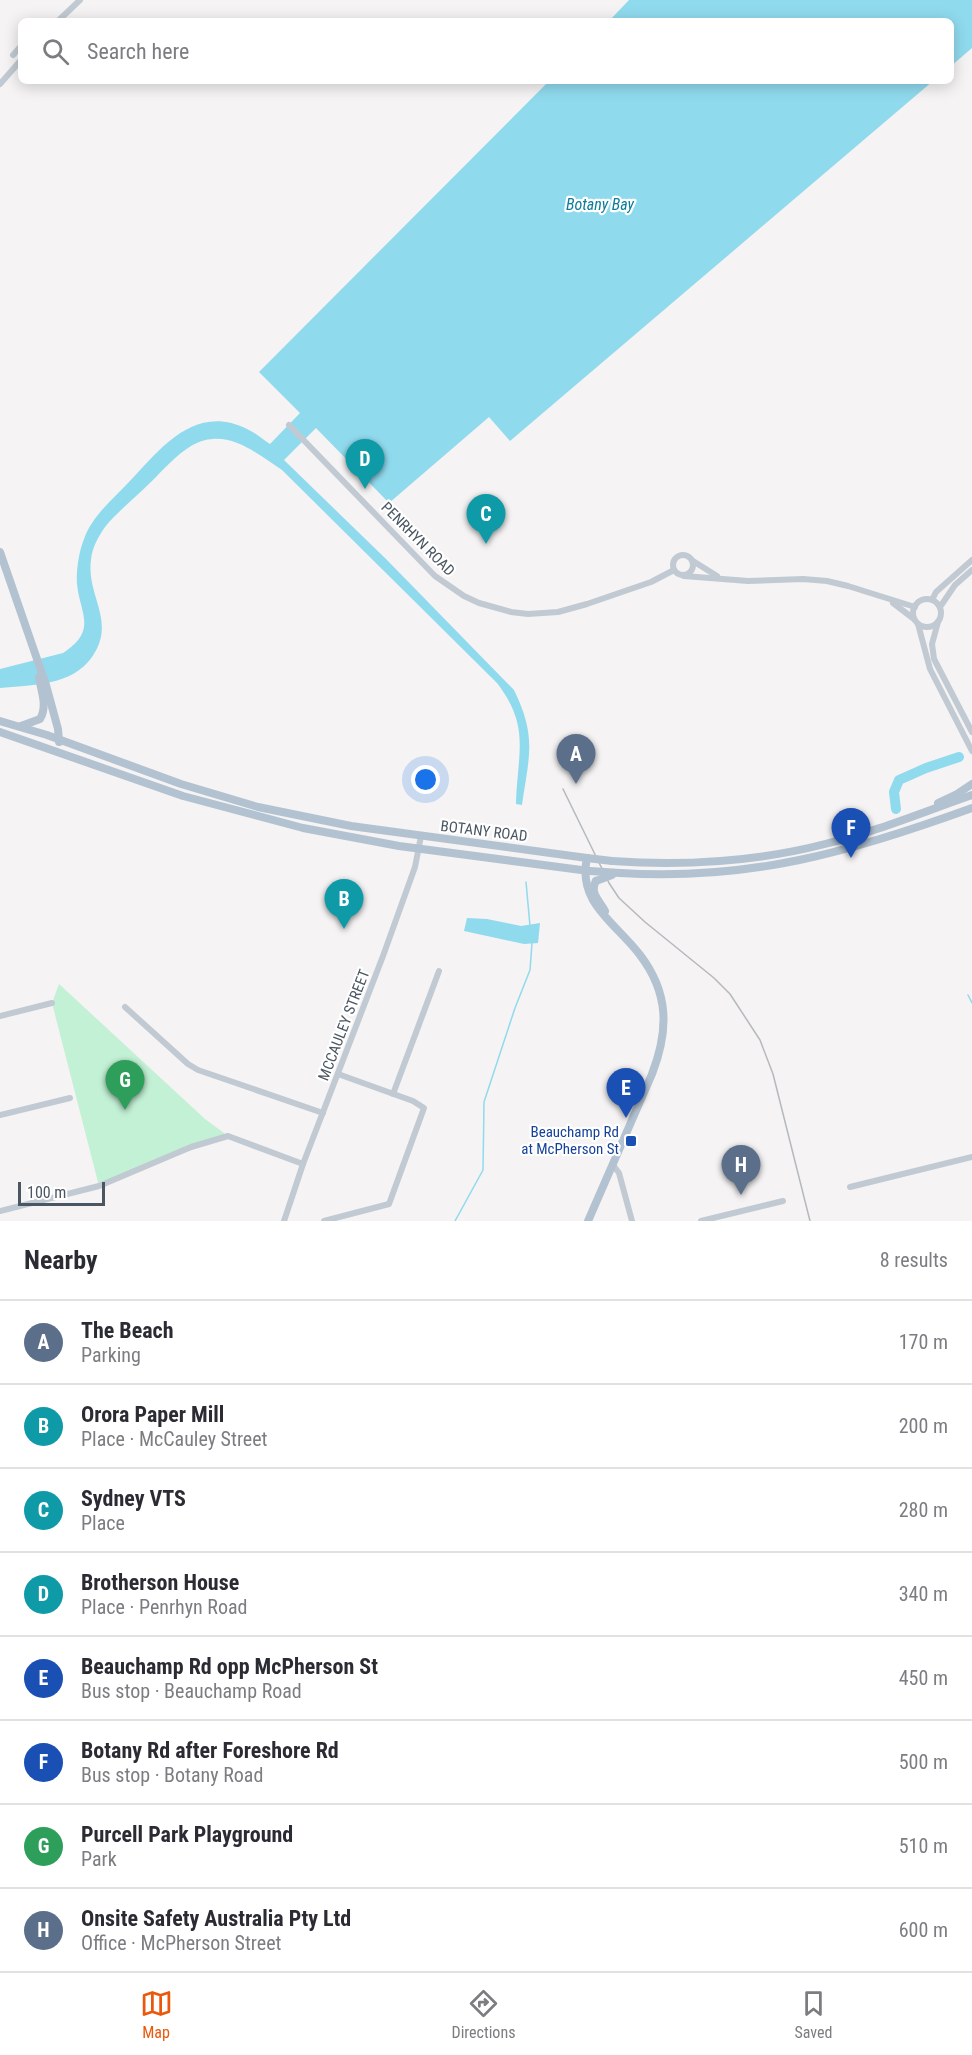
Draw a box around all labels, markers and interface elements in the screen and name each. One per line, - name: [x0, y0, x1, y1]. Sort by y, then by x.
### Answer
- search box: [18, 18, 954, 84]
- icon: search: [39, 35, 72, 68]
- text: Search here: [87, 39, 189, 64]
- water label: Botany Bay: [566, 195, 635, 214]
- pin: D: [346, 440, 385, 489]
- pin: C: [466, 494, 506, 544]
- street label: PENRHYN ROAD: [377, 498, 459, 580]
- pin: A: [556, 734, 596, 784]
- your location: [411, 765, 440, 794]
- pin: F: [832, 808, 870, 858]
- street label: BOTANY ROAD: [440, 817, 528, 845]
- pin: B: [324, 880, 364, 929]
- street label: MCCAULEY STREET: [315, 967, 374, 1083]
- pin: G: [106, 1060, 144, 1110]
- pin: E: [606, 1068, 646, 1118]
- place label: Beauchamp Rd at McPherson St: [521, 1123, 619, 1158]
- marker: Beauchamp Rd at McPherson St: [624, 1134, 638, 1148]
- pin: H: [722, 1146, 760, 1195]
- scale bar: [18, 1179, 105, 1206]
- text: 100 m: [27, 1183, 66, 1202]
- text: Nearby: [24, 1245, 98, 1275]
- text: 8 results: [880, 1248, 948, 1272]
- text: The Beach: [81, 1318, 174, 1343]
- text: A: [38, 1330, 49, 1354]
- text: 170 m: [899, 1330, 948, 1354]
- text: Parking: [81, 1343, 141, 1367]
- text: Orora Paper Mill: [81, 1402, 224, 1427]
- text: B: [38, 1414, 49, 1438]
- text: 200 m: [899, 1414, 948, 1438]
- text: Place · McCauley Street: [81, 1427, 267, 1451]
- text: Sydney VTS: [81, 1486, 186, 1511]
- text: C: [38, 1498, 49, 1522]
- text: 280 m: [899, 1498, 948, 1522]
- text: Place: [81, 1511, 125, 1535]
- text: Brotherson House: [81, 1570, 239, 1595]
- text: D: [38, 1582, 49, 1606]
- text: 340 m: [899, 1582, 948, 1606]
- text: Place · Penrhyn Road: [81, 1595, 247, 1619]
- text: Beauchamp Rd opp McPherson St: [81, 1654, 378, 1679]
- text: E: [39, 1666, 48, 1690]
- text: 450 m: [899, 1666, 948, 1690]
- text: Bus stop · Beauchamp Road: [81, 1679, 302, 1703]
- text: Botany Rd after Foreshore Rd: [81, 1738, 339, 1763]
- text: F: [39, 1750, 48, 1774]
- text: 500 m: [899, 1750, 948, 1774]
- text: Bus stop · Botany Road: [81, 1763, 263, 1787]
- text: Purcell Park Playground: [81, 1822, 293, 1847]
- text: G: [38, 1834, 49, 1858]
- text: 510 m: [899, 1834, 948, 1858]
- text: Park: [81, 1847, 117, 1871]
- text: Onsite Safety Australia Pty Ltd: [81, 1906, 351, 1931]
- text: H: [37, 1918, 50, 1942]
- text: 600 m: [899, 1918, 948, 1942]
- text: Office · McPherson Street: [81, 1931, 281, 1955]
- tab: Map: [140, 1987, 173, 2042]
- tab: Directions: [452, 1987, 515, 2042]
- tab: Saved: [794, 1987, 832, 2042]

